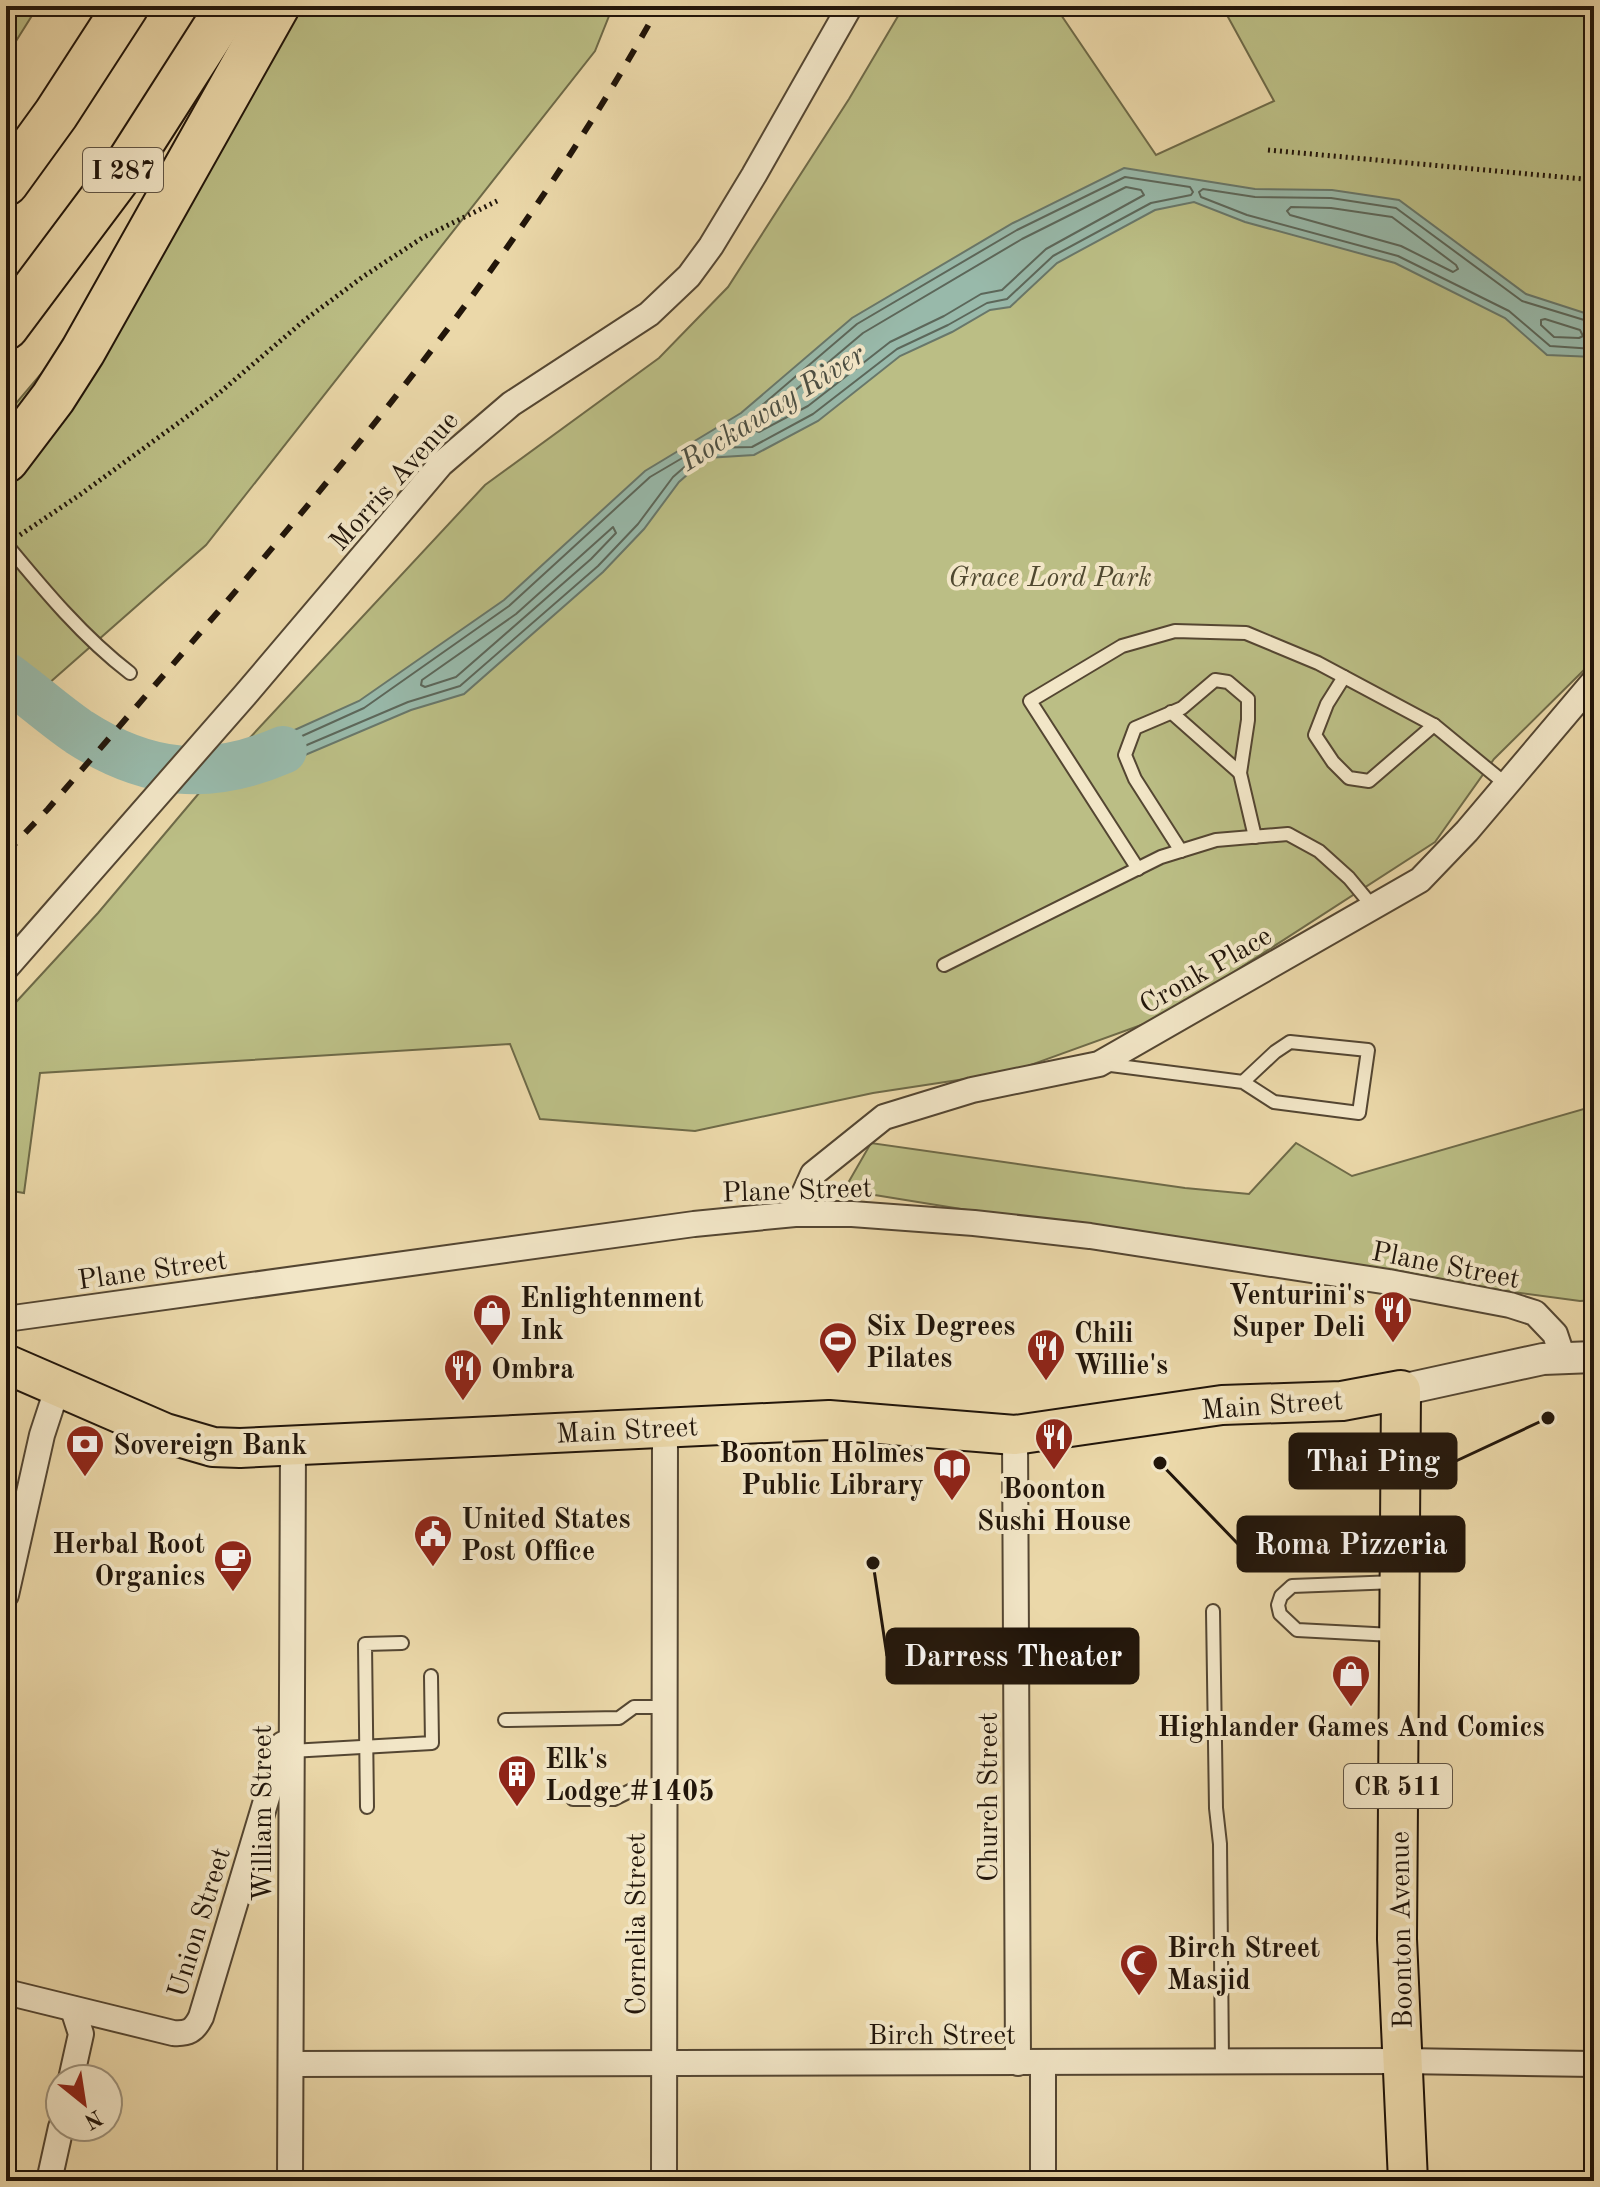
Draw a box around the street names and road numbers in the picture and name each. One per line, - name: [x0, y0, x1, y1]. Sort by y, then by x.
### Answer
- road number: I 287: [83, 148, 163, 192]
- street label: Morris Avenue: [326, 407, 465, 557]
- street label: Cronk Place: [1136, 923, 1277, 1021]
- street label: Plane Street: [721, 1175, 873, 1209]
- street label: Plane Street: [1369, 1239, 1522, 1295]
- street label: Plane Street: [76, 1248, 229, 1296]
- street label: Main Street: [1200, 1388, 1344, 1426]
- street label: Main Street: [556, 1414, 699, 1450]
- street label: Church Street: [976, 1712, 1004, 1882]
- street label: William Street: [250, 1724, 278, 1902]
- road number: CR 511: [1344, 1764, 1452, 1808]
- street label: Boonton Avenue: [1387, 1831, 1419, 2029]
- street label: Cornelia Street: [624, 1832, 652, 2016]
- street label: Union Street: [165, 1844, 237, 2001]
- street label: Birch Street: [868, 2023, 1016, 2051]

